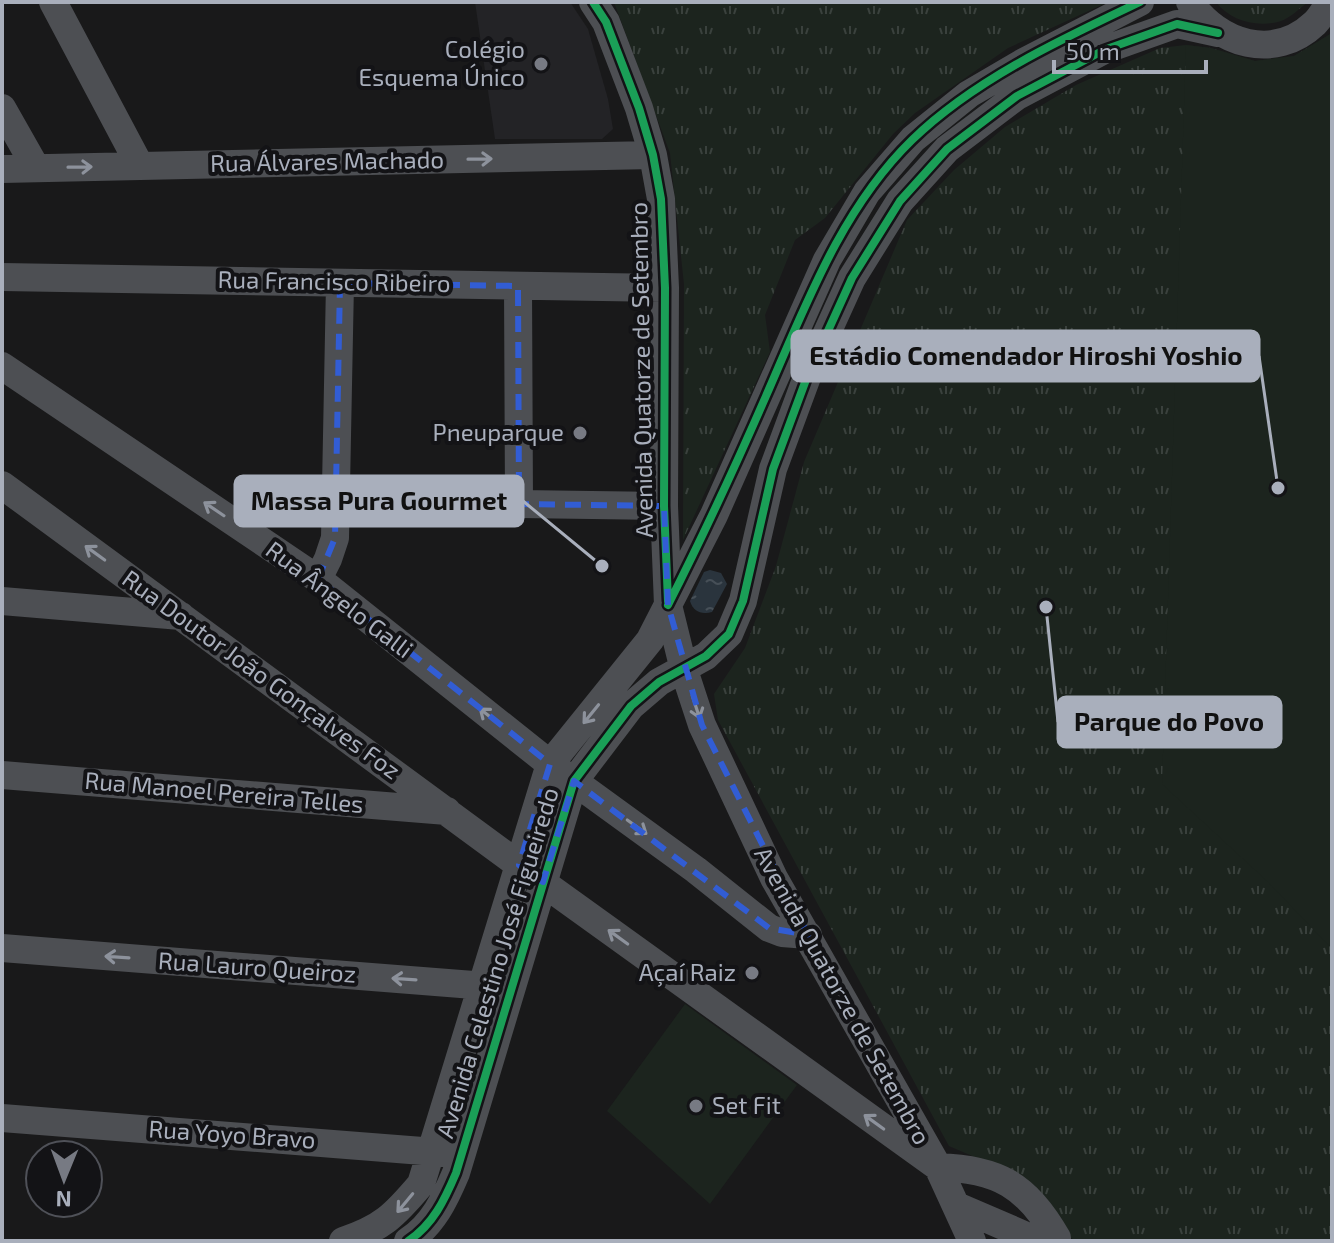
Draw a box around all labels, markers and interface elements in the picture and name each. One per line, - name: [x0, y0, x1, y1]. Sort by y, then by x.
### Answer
- scale bar: [1054, 24, 1206, 74]
- place label: Colégio Esquema Único: [359, 34, 525, 91]
- text: 50 m: [1066, 36, 1120, 65]
- marker: Colégio Esquema Único: [532, 55, 550, 73]
- street label: Rua Álvares Machado: [210, 144, 444, 177]
- one-way arrow: [466, 151, 493, 167]
- one-way arrow: [66, 160, 93, 175]
- street label: Avenida Quatorze de Setembro: [623, 202, 658, 538]
- street label: Rua Francisco Ribeiro: [217, 264, 451, 297]
- callout: Estádio Comendador Hiroshi Yoshio: [792, 331, 1259, 381]
- text: Estádio Comendador Hiroshi Yoshio: [809, 339, 1243, 370]
- place label: Pneuparque: [433, 417, 564, 446]
- marker: Pneuparque: [571, 424, 589, 442]
- callout: Massa Pura Gourmet: [235, 476, 523, 526]
- text: Massa Pura Gourmet: [251, 484, 508, 515]
- one-way arrow: [203, 501, 226, 517]
- street label: Rua Ângelo Galli: [261, 534, 419, 663]
- one-way arrow: [85, 545, 107, 562]
- street label: Rua Doutor João Gonçalves Foz: [117, 563, 407, 785]
- one-way arrow: [690, 694, 704, 719]
- callout: Parque do Povo: [1058, 697, 1281, 747]
- one-way arrow: [582, 703, 600, 724]
- text: Parque do Povo: [1074, 705, 1264, 736]
- one-way arrow: [479, 707, 500, 724]
- street label: Rua Manoel Pereira Telles: [84, 765, 365, 818]
- street label: Avenida Celestino José Figueiredo: [429, 784, 564, 1141]
- one-way arrow: [626, 818, 647, 835]
- street label: Avenida Quatorze de Setembro: [749, 841, 937, 1149]
- one-way arrow: [608, 929, 629, 946]
- street label: Rua Lauro Queiroz: [157, 945, 357, 988]
- one-way arrow: [104, 949, 131, 964]
- place label: Açaí Raiz: [639, 957, 736, 987]
- marker: Açaí Raiz: [743, 964, 761, 982]
- one-way arrow: [391, 972, 418, 987]
- place label: Set Fit: [712, 1090, 781, 1119]
- marker: Set Fit: [687, 1097, 705, 1115]
- street label: Rua Yoyo Bravo: [148, 1113, 317, 1154]
- one-way arrow: [864, 1113, 886, 1130]
- north arrow: [24, 1139, 104, 1219]
- text: N: [55, 1187, 72, 1213]
- one-way arrow: [396, 1192, 414, 1213]

